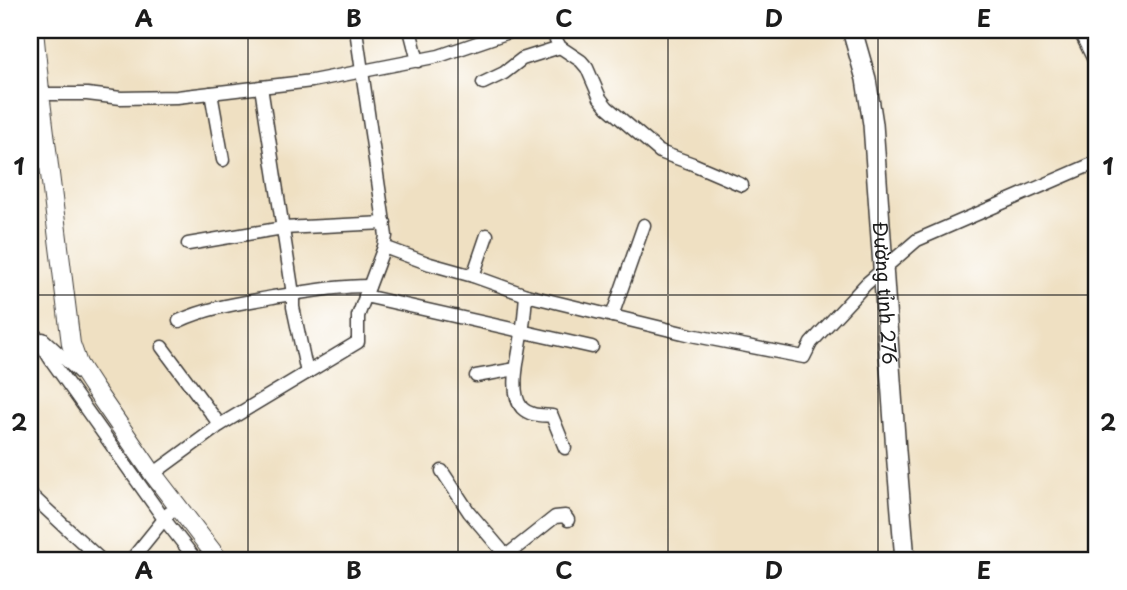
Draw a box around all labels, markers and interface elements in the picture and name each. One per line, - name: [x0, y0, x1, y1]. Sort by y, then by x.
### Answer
- text: A: [135, 0, 153, 35]
- text: B: [346, 0, 362, 35]
- text: C: [555, 0, 573, 35]
- text: D: [765, 0, 783, 35]
- text: E: [977, 0, 991, 35]
- text: 1: [14, 148, 25, 183]
- text: 1: [1103, 148, 1114, 183]
- street label: Đường tỉnh 276: [867, 221, 905, 365]
- text: 2: [11, 404, 27, 439]
- text: 2: [1100, 404, 1116, 439]
- text: A: [135, 552, 153, 587]
- text: B: [346, 552, 362, 587]
- text: C: [555, 552, 573, 587]
- text: D: [765, 552, 783, 587]
- text: E: [977, 552, 991, 587]

